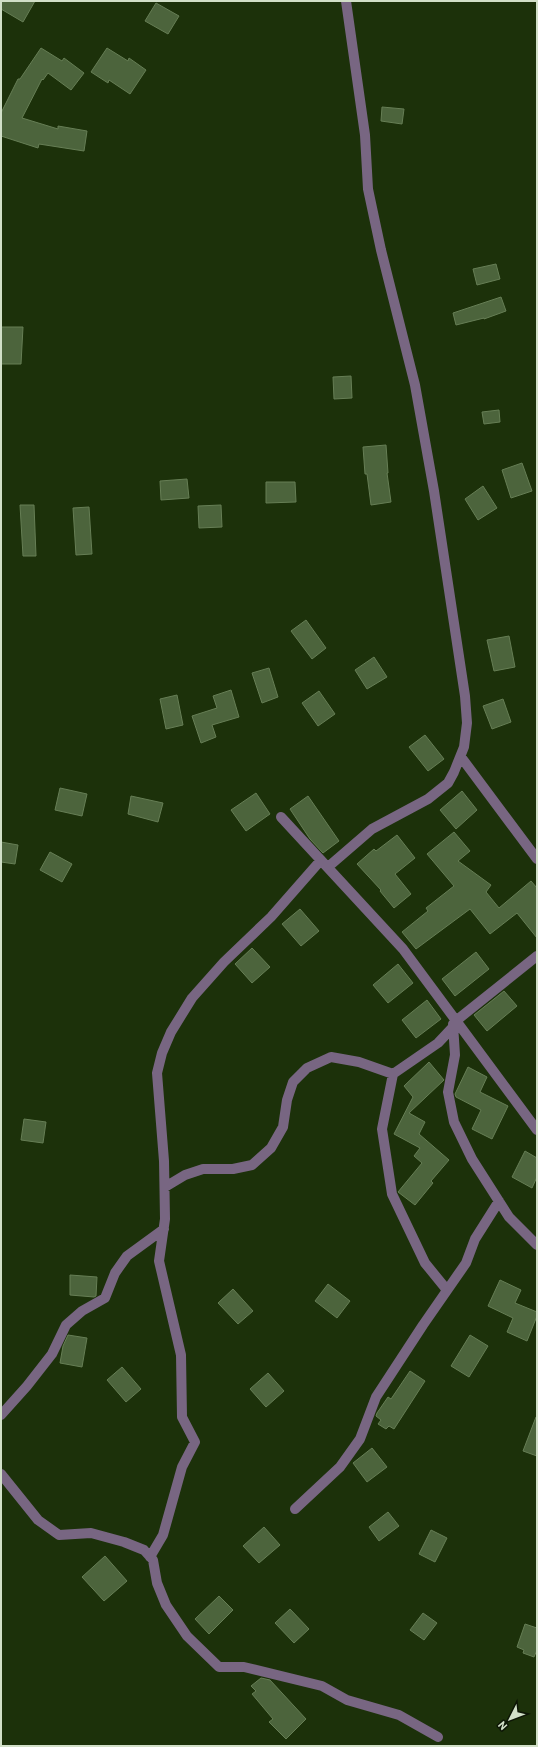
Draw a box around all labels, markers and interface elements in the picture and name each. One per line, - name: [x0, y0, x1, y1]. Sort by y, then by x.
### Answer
- north arrow: [490, 1699, 530, 1739]
- text: N: [495, 1719, 509, 1733]

